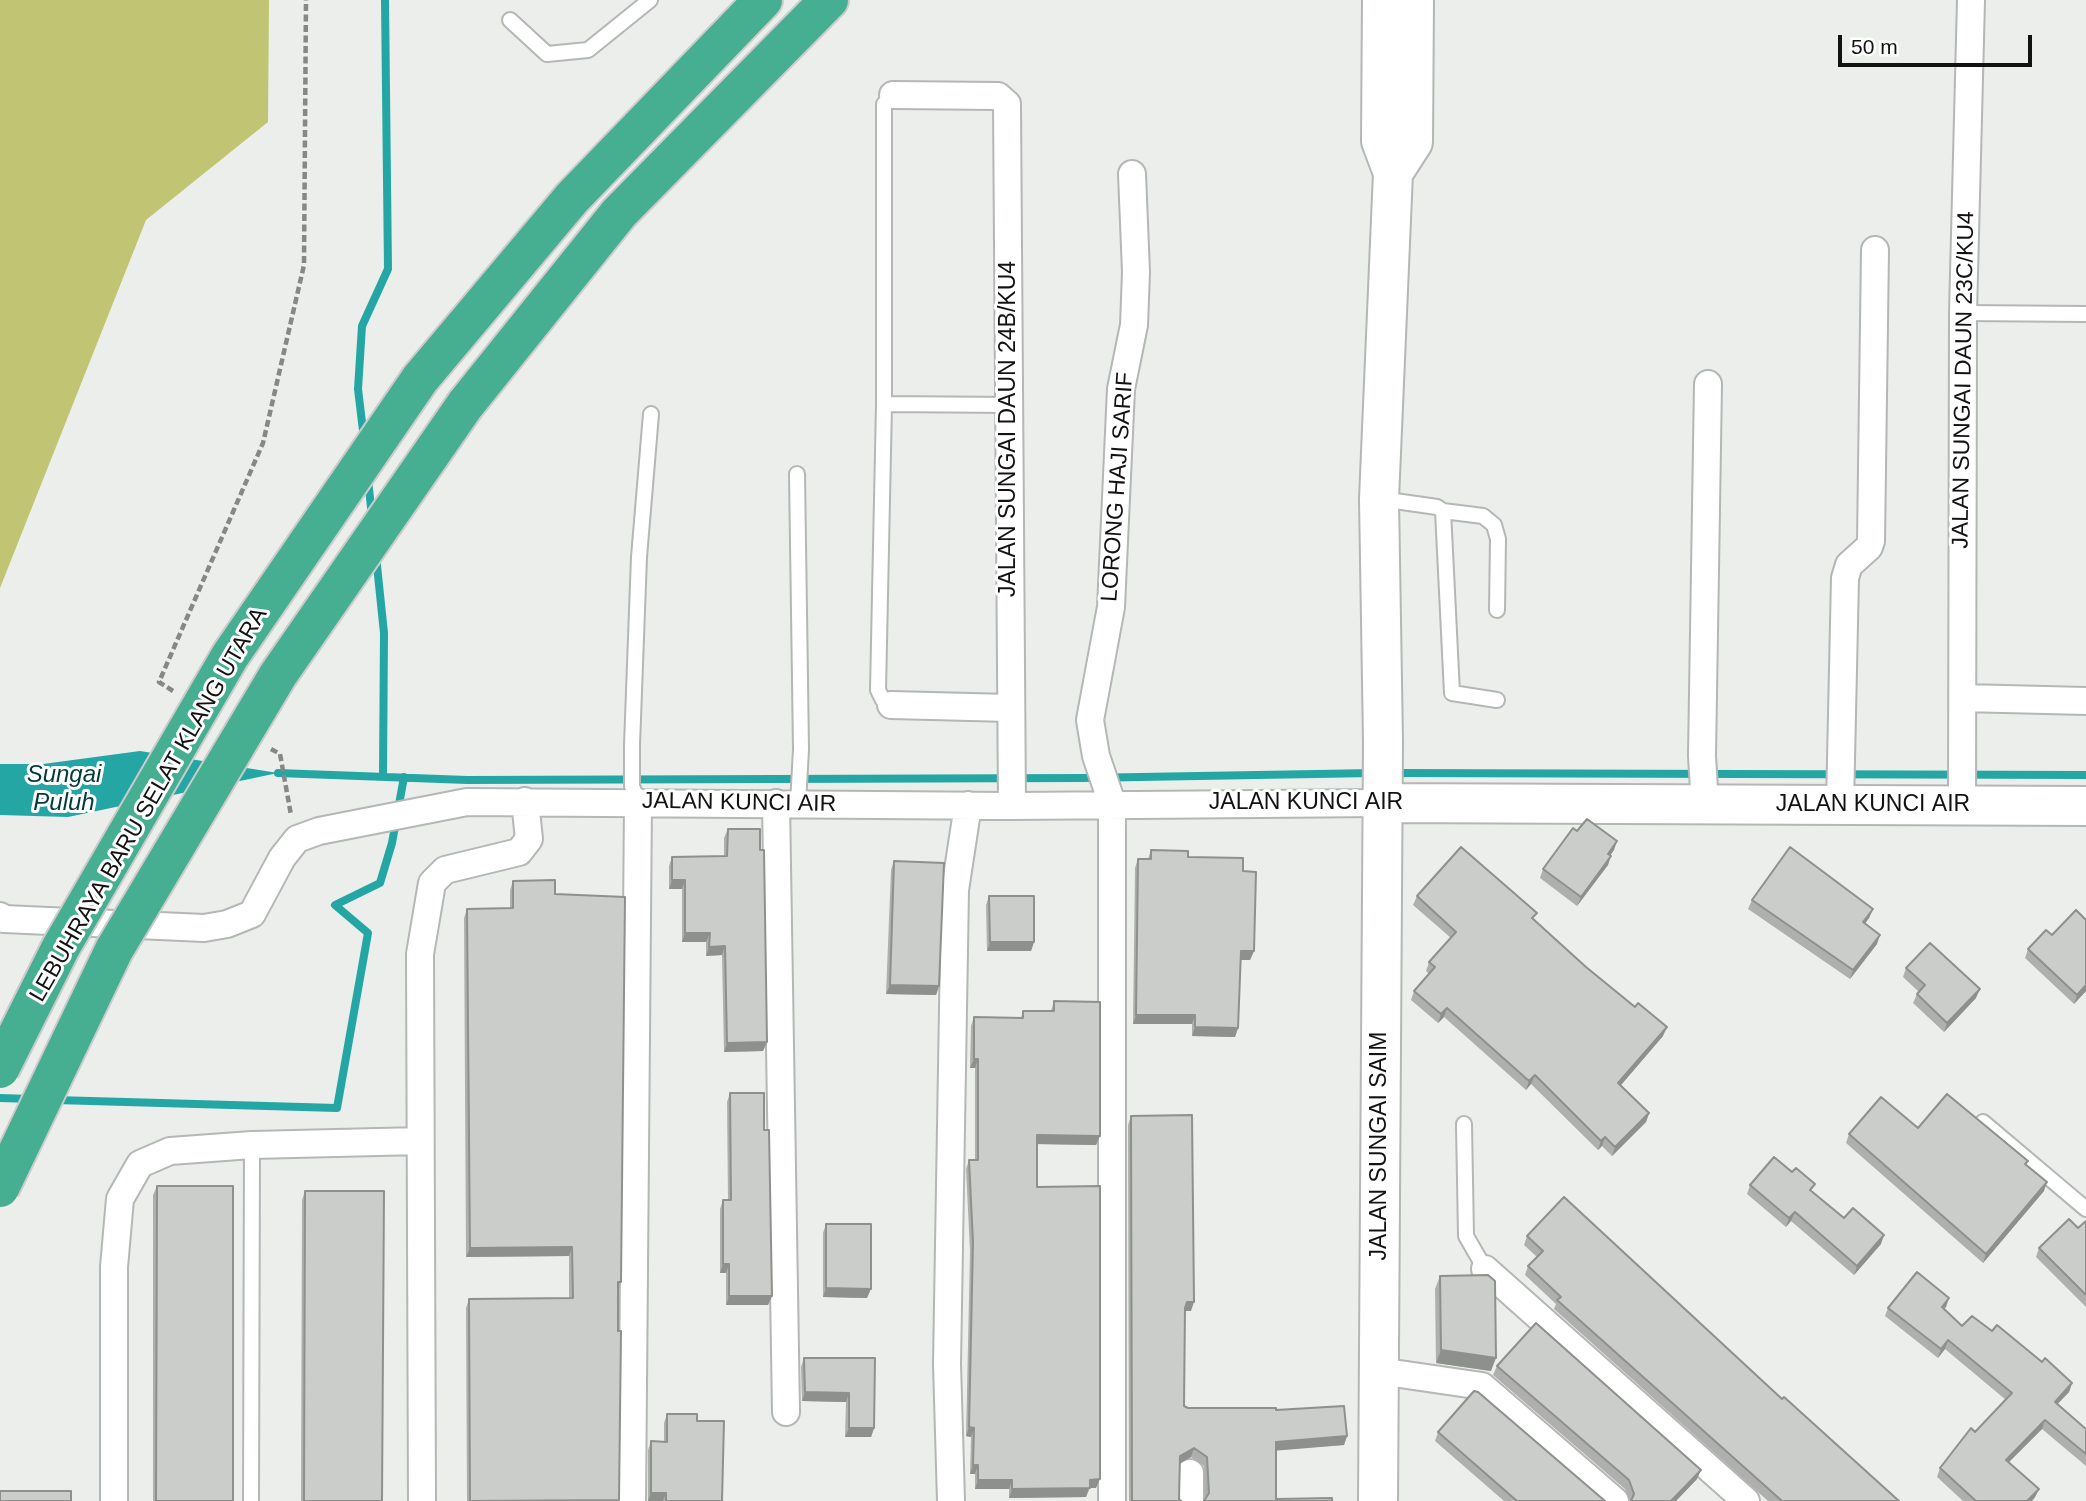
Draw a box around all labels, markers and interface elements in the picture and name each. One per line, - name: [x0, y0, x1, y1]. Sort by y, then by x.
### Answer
- scale bar: [1841, 21, 2035, 65]
- text: 50 m: [1851, 35, 1898, 58]
- street label: JALAN SUNGAI DAUN 23C/KU4: [1947, 211, 1981, 549]
- street label: JALAN SUNGAI DAUN 24B/KU4: [995, 261, 1023, 597]
- street label: LORONG HAJI SARIF: [1096, 371, 1140, 603]
- street label: LEBUHRAYA BARU SELAT KLANG UTARA: [24, 603, 274, 1007]
- water label: Sungai Puluh: [27, 761, 101, 817]
- street label: JALAN KUNCI AIR: [642, 788, 836, 818]
- street label: JALAN KUNCI AIR: [1209, 789, 1403, 817]
- street label: JALAN KUNCI AIR: [1776, 791, 1970, 819]
- street label: JALAN SUNGAI SAIM: [1366, 1032, 1394, 1260]

